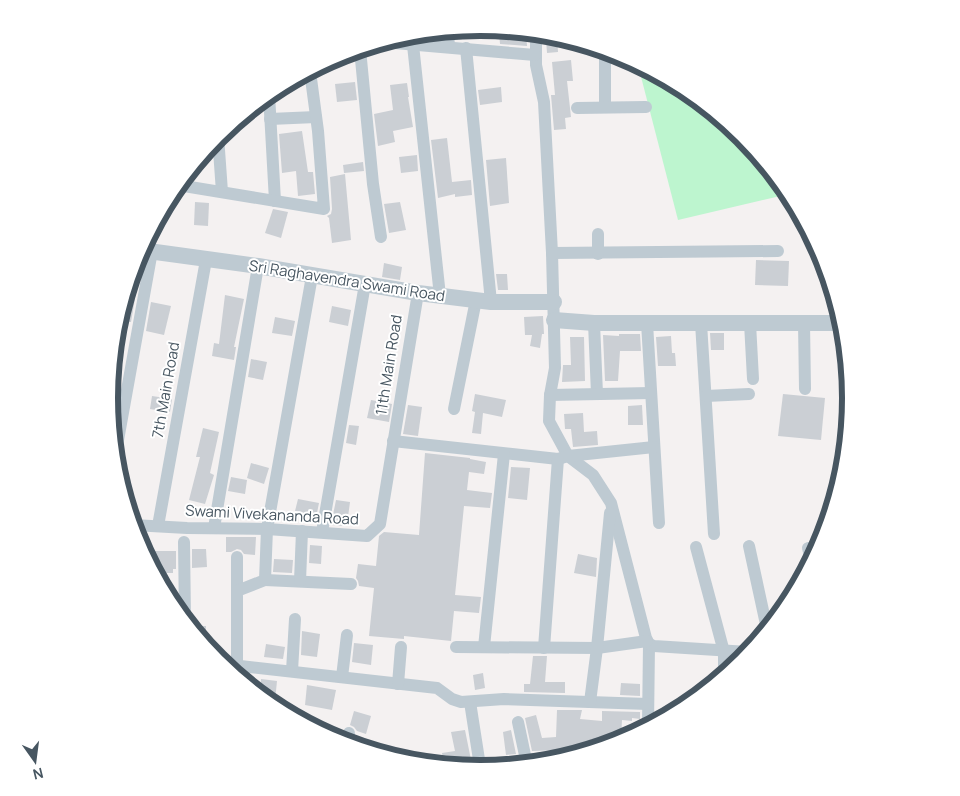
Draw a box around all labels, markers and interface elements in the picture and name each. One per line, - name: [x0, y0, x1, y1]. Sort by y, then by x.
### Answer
- street label: Sri Raghavendra Swami Road: [248, 255, 447, 306]
- street label: 11th Main Road: [370, 313, 407, 417]
- street label: 7th Main Road: [147, 340, 184, 440]
- street label: Swami Vivekananda Road: [185, 499, 359, 530]
- north arrow: [10, 736, 60, 786]
- text: N: [31, 764, 45, 785]

